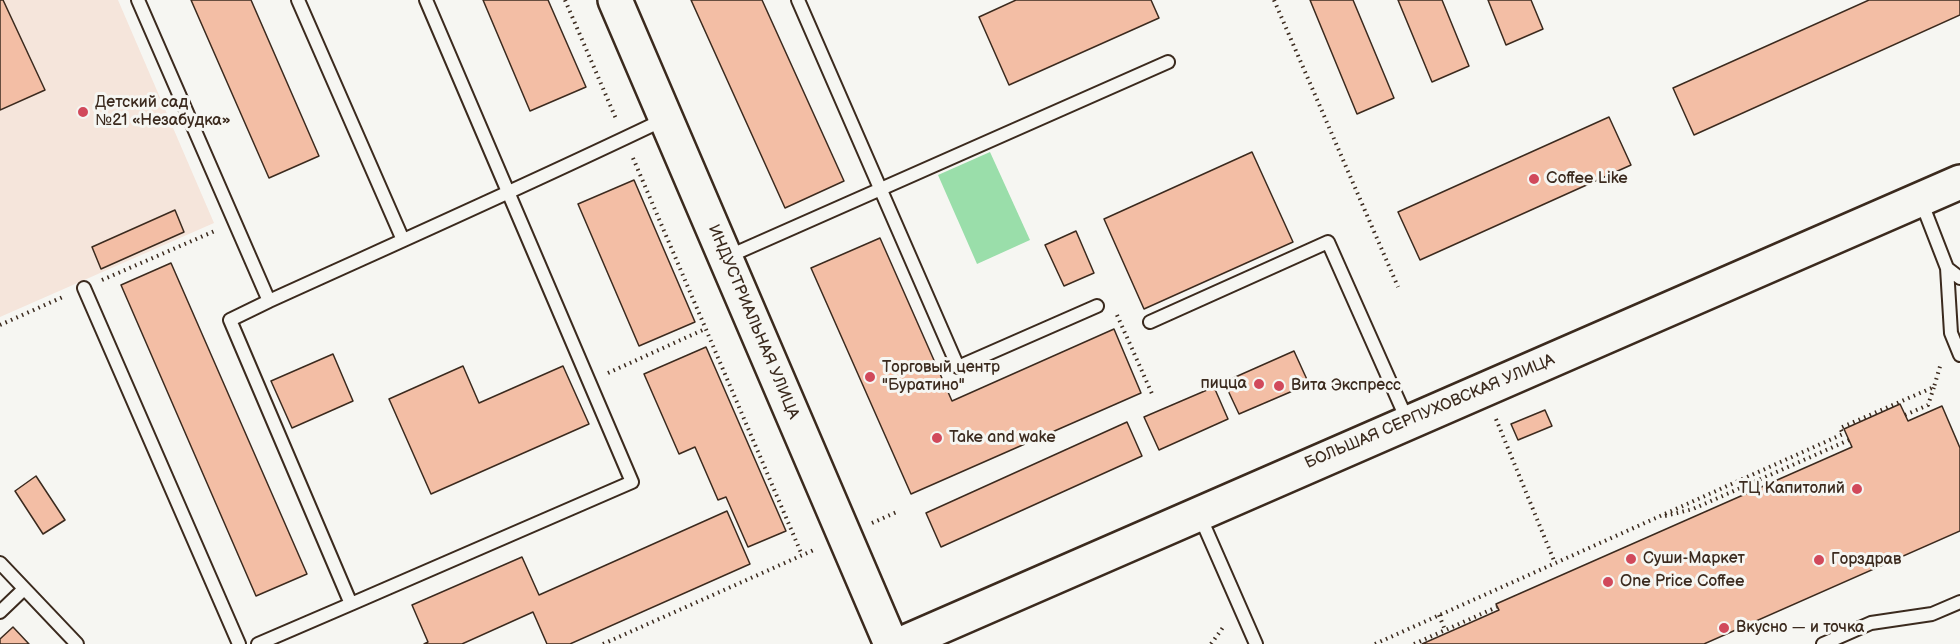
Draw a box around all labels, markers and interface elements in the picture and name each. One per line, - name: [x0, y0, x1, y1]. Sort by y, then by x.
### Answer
- place label: Детский сад №21 «Незабудка»: [95, 93, 231, 131]
- marker: Детский сад №21 «Незабудка»: [76, 105, 90, 119]
- place label: Coffee Like: [1546, 169, 1628, 189]
- marker: Coffee Like: [1527, 172, 1541, 186]
- street label: ИНДУСТРИАЛЬНАЯ УЛИЦА: [703, 222, 803, 422]
- street label: БОЛЬШАЯ СЕРПУХОВСКАЯ УЛИЦА: [1302, 351, 1558, 473]
- place label: Торговый центр "Буратино": [882, 358, 1000, 396]
- marker: Торговый центр "Буратино": [863, 370, 877, 384]
- place label: пицца: [1201, 374, 1247, 394]
- place label: Вита Экспресс: [1291, 376, 1401, 396]
- marker: пицца: [1252, 377, 1266, 391]
- marker: Вита Экспресс: [1272, 379, 1286, 393]
- place label: Take and wake: [949, 428, 1056, 448]
- marker: Take and wake: [930, 431, 944, 445]
- place label: ТЦ Капитолий: [1739, 479, 1845, 499]
- marker: ТЦ Капитолий: [1850, 482, 1864, 496]
- place label: Суши-Маркет: [1643, 549, 1745, 569]
- place label: Горздрав: [1831, 550, 1901, 570]
- marker: Суши-Маркет: [1624, 552, 1638, 566]
- marker: Горздрав: [1812, 553, 1826, 567]
- place label: One Price Coffee: [1620, 572, 1744, 592]
- marker: One Price Coffee: [1601, 575, 1615, 589]
- place label: Вкусно — и точка: [1736, 618, 1865, 638]
- marker: Вкусно — и точка: [1717, 621, 1731, 635]

